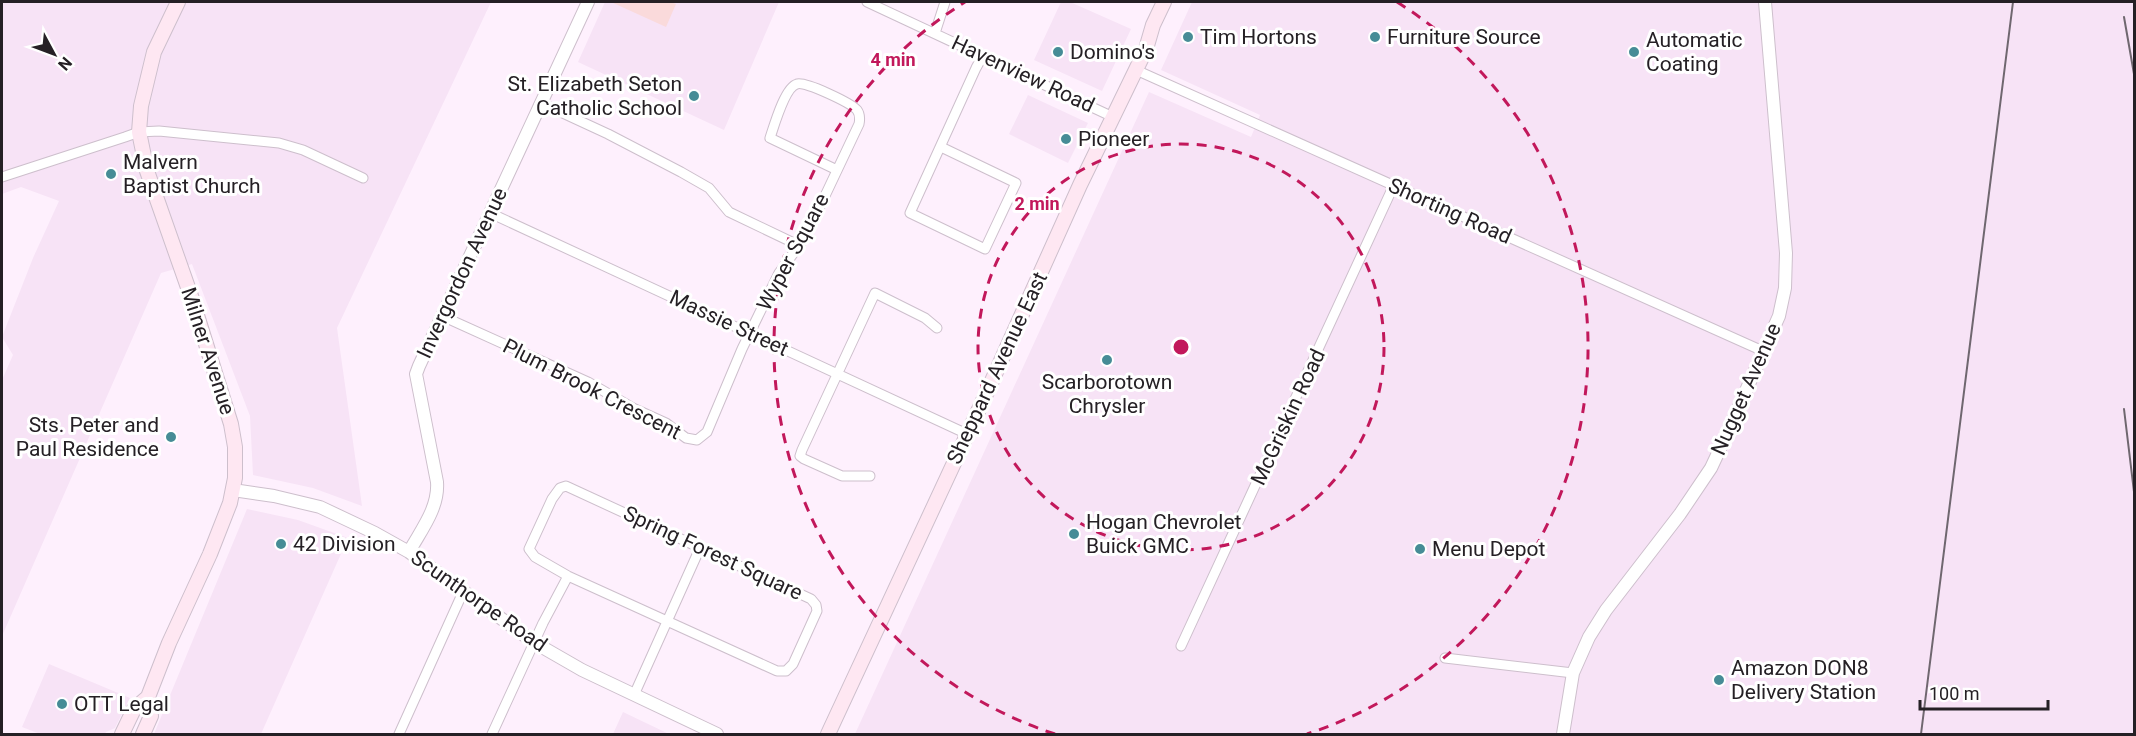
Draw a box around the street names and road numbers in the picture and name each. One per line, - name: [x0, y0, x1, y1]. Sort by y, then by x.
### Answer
- street label: Havenview Road: [948, 30, 1098, 118]
- street label: Shorting Road: [1385, 173, 1515, 249]
- street label: Invergordon Avenue: [412, 184, 512, 362]
- street label: Wyper Square: [752, 189, 834, 315]
- street label: Sheppard Avenue East: [942, 268, 1052, 468]
- street label: Milner Avenue: [176, 284, 240, 418]
- street label: Massie Street: [666, 285, 792, 361]
- street label: Nugget Avenue: [1706, 319, 1786, 459]
- street label: Plum Brook Crescent: [499, 334, 685, 444]
- street label: McGriskin Road: [1246, 345, 1330, 489]
- street label: Spring Forest Square: [620, 501, 806, 605]
- street label: Scunthorpe Road: [406, 545, 552, 657]

